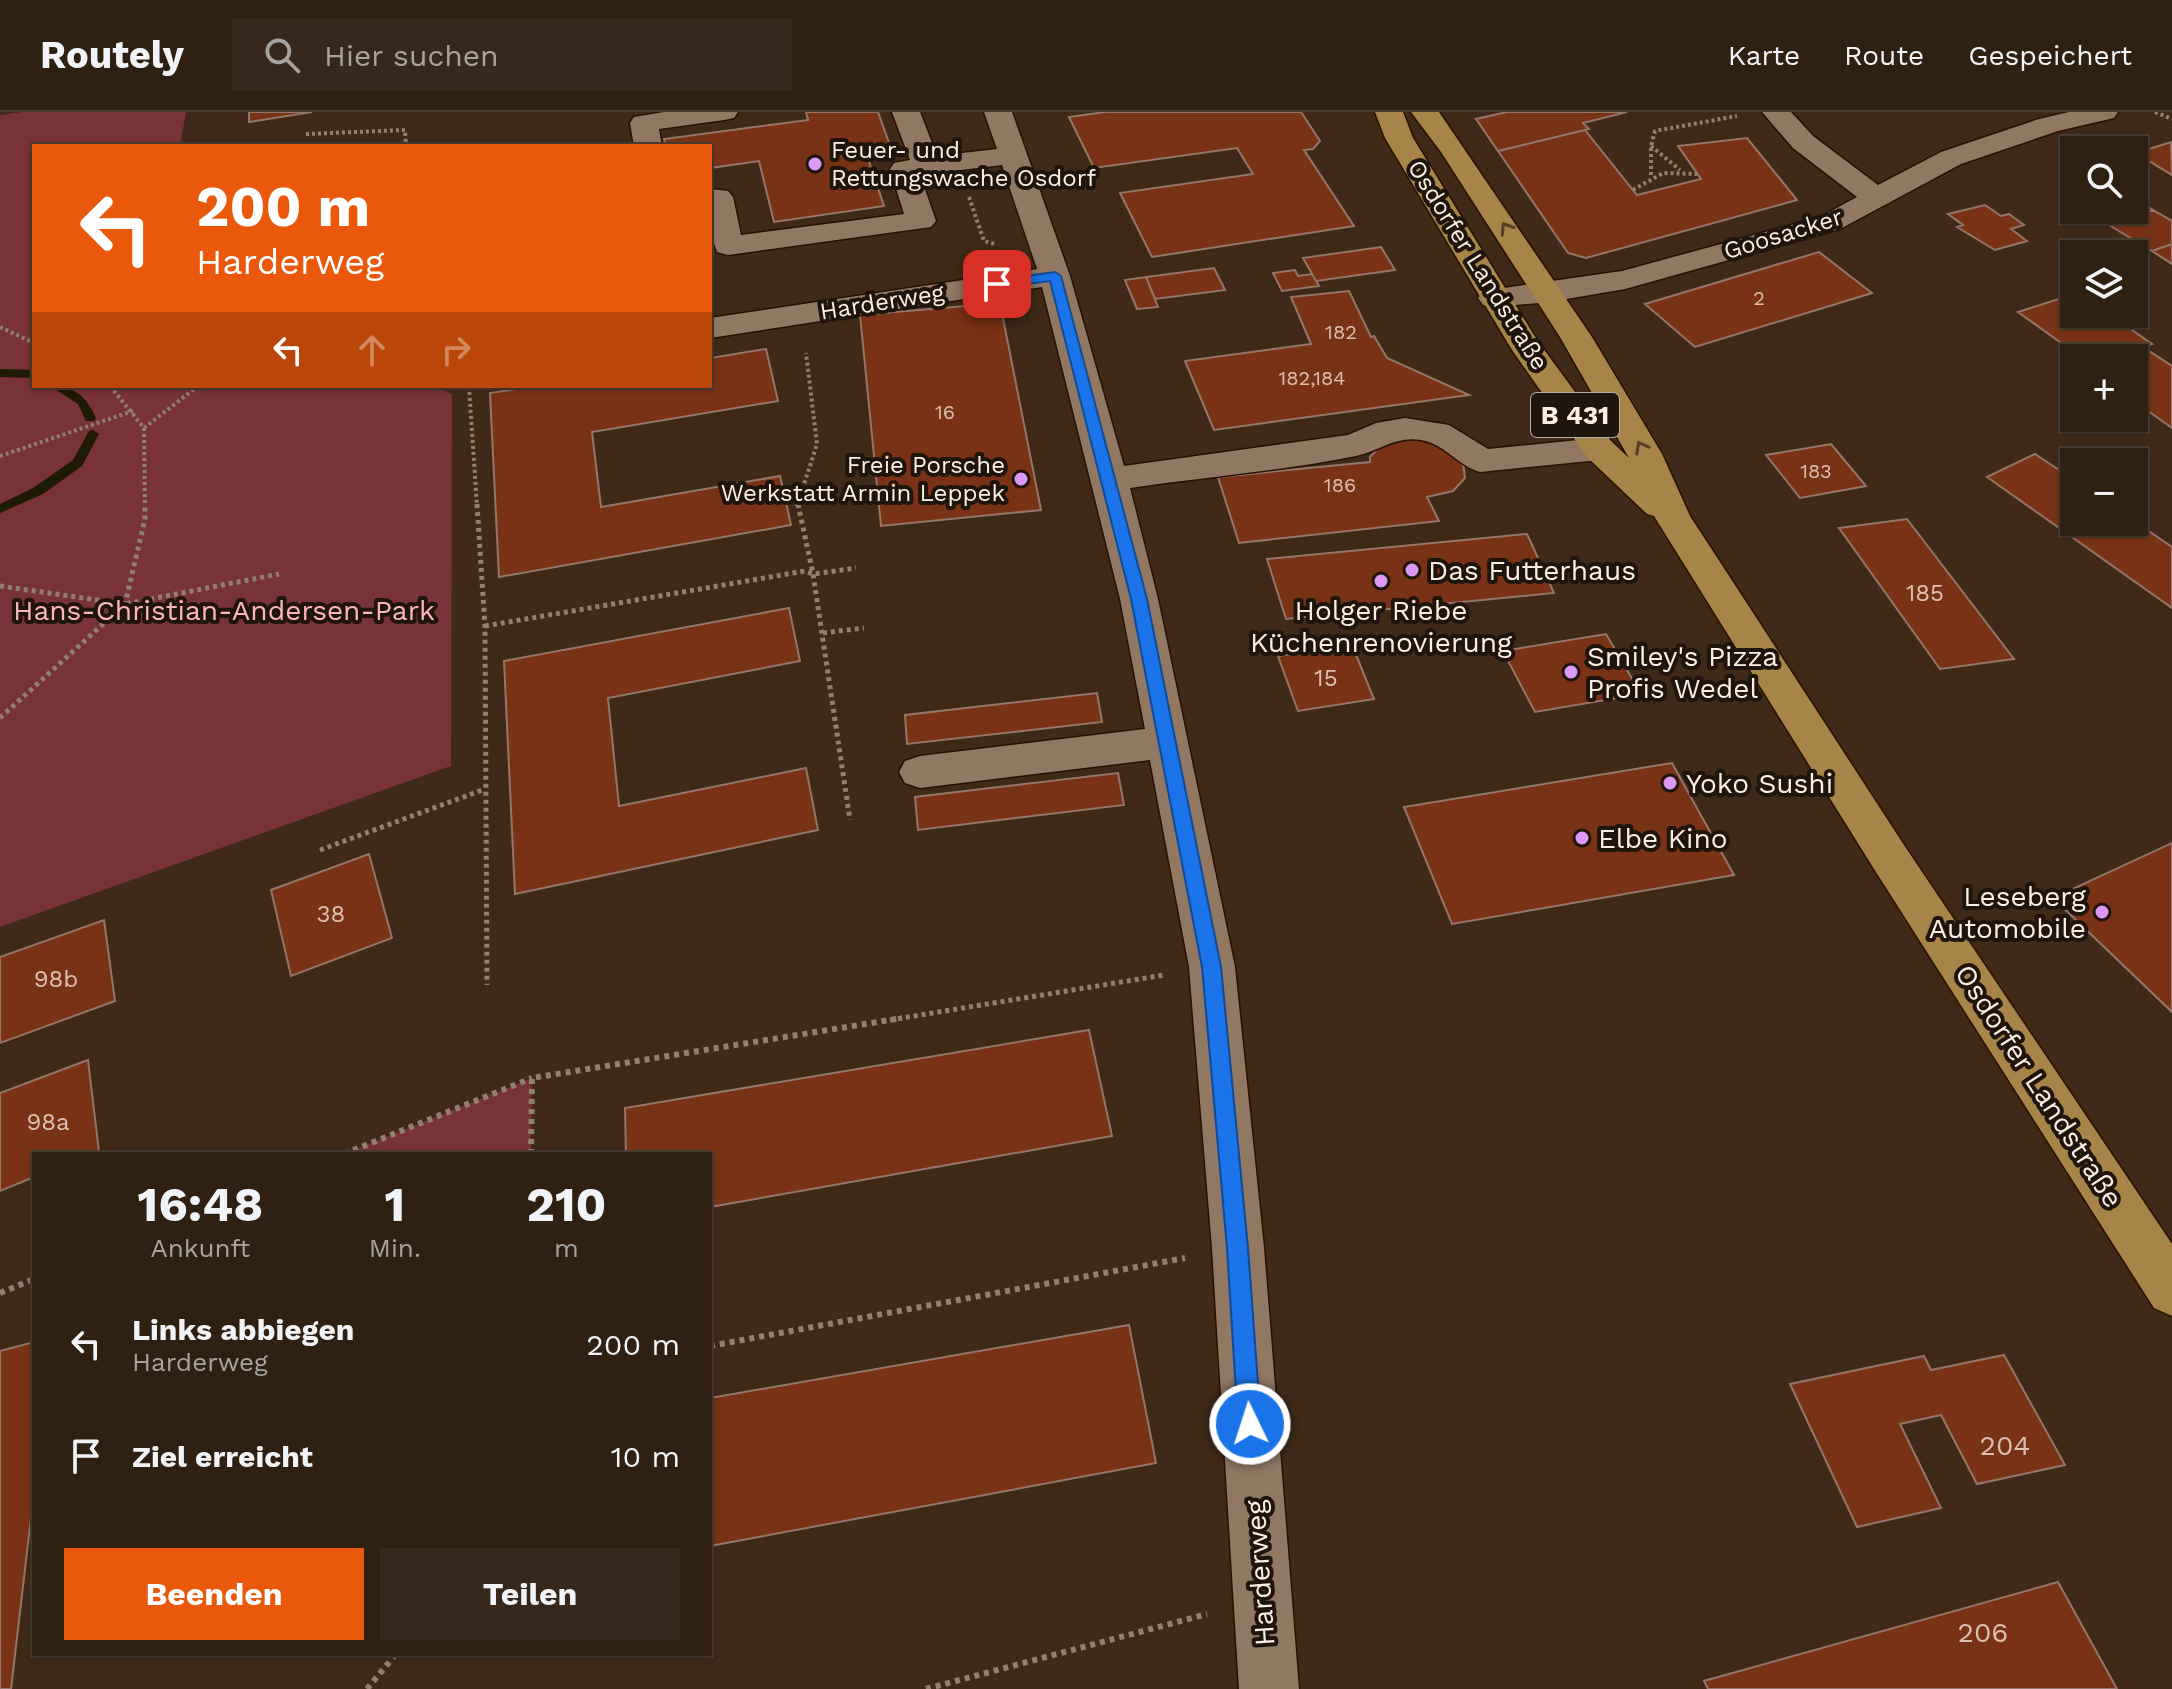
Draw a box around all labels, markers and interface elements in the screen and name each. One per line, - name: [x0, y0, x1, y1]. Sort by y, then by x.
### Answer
- search box: [232, 19, 792, 91]
- text: Routely: [40, 33, 184, 77]
- icon: search: [260, 33, 304, 77]
- text: Hier suchen: [324, 38, 499, 73]
- text: Karte: [1728, 39, 1800, 72]
- text: Route: [1844, 39, 1924, 72]
- text: Gespeichert: [1968, 39, 2132, 72]
- place label: Feuer- und Rettungswache Osdorf: [831, 136, 1097, 192]
- map controls: [2060, 136, 2148, 536]
- button: search: [2060, 136, 2148, 224]
- marker: Feuer- und Rettungswache Osdorf: [806, 155, 824, 173]
- street label: Osdorfer Landstraße: [1402, 155, 1554, 375]
- text: 200 m: [196, 174, 370, 240]
- icon: left: [64, 176, 168, 280]
- street label: Goosacker: [1720, 203, 1846, 265]
- one-way arrow: [1500, 222, 1515, 237]
- button: layers: [2060, 240, 2148, 328]
- text: Harderweg: [196, 241, 384, 283]
- pin: [963, 250, 1031, 318]
- icon: arrive: [975, 262, 1019, 306]
- street label: Harderweg: [818, 278, 946, 326]
- house number: 2: [1753, 286, 1765, 310]
- house number: 182: [1325, 320, 1357, 344]
- icon: left: [266, 328, 310, 372]
- icon: ahead: [350, 328, 394, 372]
- icon: right: [434, 328, 478, 372]
- button: +: [2060, 344, 2148, 432]
- house number: 182,184: [1278, 366, 1346, 390]
- road number: B 431: [1531, 393, 1619, 437]
- house number: 16: [935, 400, 955, 424]
- one-way arrow: [1635, 441, 1651, 456]
- button: −: [2060, 448, 2148, 536]
- place label: Freie Porsche Werkstatt Armin Leppek: [721, 451, 1005, 507]
- house number: 183: [1800, 459, 1832, 483]
- marker: Freie Porsche Werkstatt Armin Leppek: [1012, 470, 1030, 488]
- house number: 186: [1324, 473, 1356, 497]
- place label: Das Futterhaus: [1428, 554, 1636, 587]
- marker: Das Futterhaus: [1403, 561, 1421, 579]
- marker: Holger Riebe Küchenrenovierung: [1372, 572, 1390, 590]
- house number: 185: [1906, 579, 1944, 607]
- park label: Hans-Christian-Andersen-Park: [13, 594, 435, 627]
- place label: Holger Riebe Küchenrenovierung: [1250, 594, 1512, 659]
- place label: Smiley's Pizza Profis Wedel: [1587, 640, 1778, 705]
- marker: Smiley's Pizza Profis Wedel: [1562, 663, 1580, 681]
- house number: 15: [1314, 664, 1338, 692]
- place label: Yoko Sushi: [1686, 767, 1833, 800]
- marker: Yoko Sushi: [1661, 774, 1679, 792]
- place label: Elbe Kino: [1598, 822, 1728, 855]
- marker: Elbe Kino: [1573, 829, 1591, 847]
- place label: Leseberg Automobile: [1929, 880, 2086, 945]
- house number: 38: [317, 900, 345, 928]
- marker: Leseberg Automobile: [2093, 903, 2111, 921]
- street label: Osdorfer Landstraße: [1948, 958, 2130, 1214]
- house number: 98b: [34, 965, 78, 993]
- house number: 98a: [26, 1108, 70, 1136]
- text: 16:48: [137, 1176, 263, 1233]
- text: 1: [384, 1176, 405, 1233]
- text: 210: [526, 1176, 607, 1233]
- text: Ankunft: [150, 1233, 250, 1263]
- text: Min.: [369, 1233, 421, 1263]
- text: m: [554, 1233, 579, 1263]
- text: Links abbiegen: [132, 1312, 354, 1347]
- icon: left: [64, 1322, 108, 1366]
- text: 200 m: [586, 1327, 680, 1362]
- text: Harderweg: [132, 1347, 268, 1377]
- position arrow: [1208, 1382, 1292, 1466]
- house number: 204: [1980, 1429, 2030, 1462]
- icon: arrive: [64, 1434, 108, 1478]
- text: Ziel erreicht: [132, 1439, 313, 1474]
- text: 10 m: [611, 1439, 680, 1474]
- street label: Harderweg: [1238, 1499, 1282, 1647]
- button: Beenden: [64, 1548, 364, 1640]
- button: Teilen: [380, 1548, 680, 1640]
- house number: 206: [1958, 1616, 2008, 1649]

